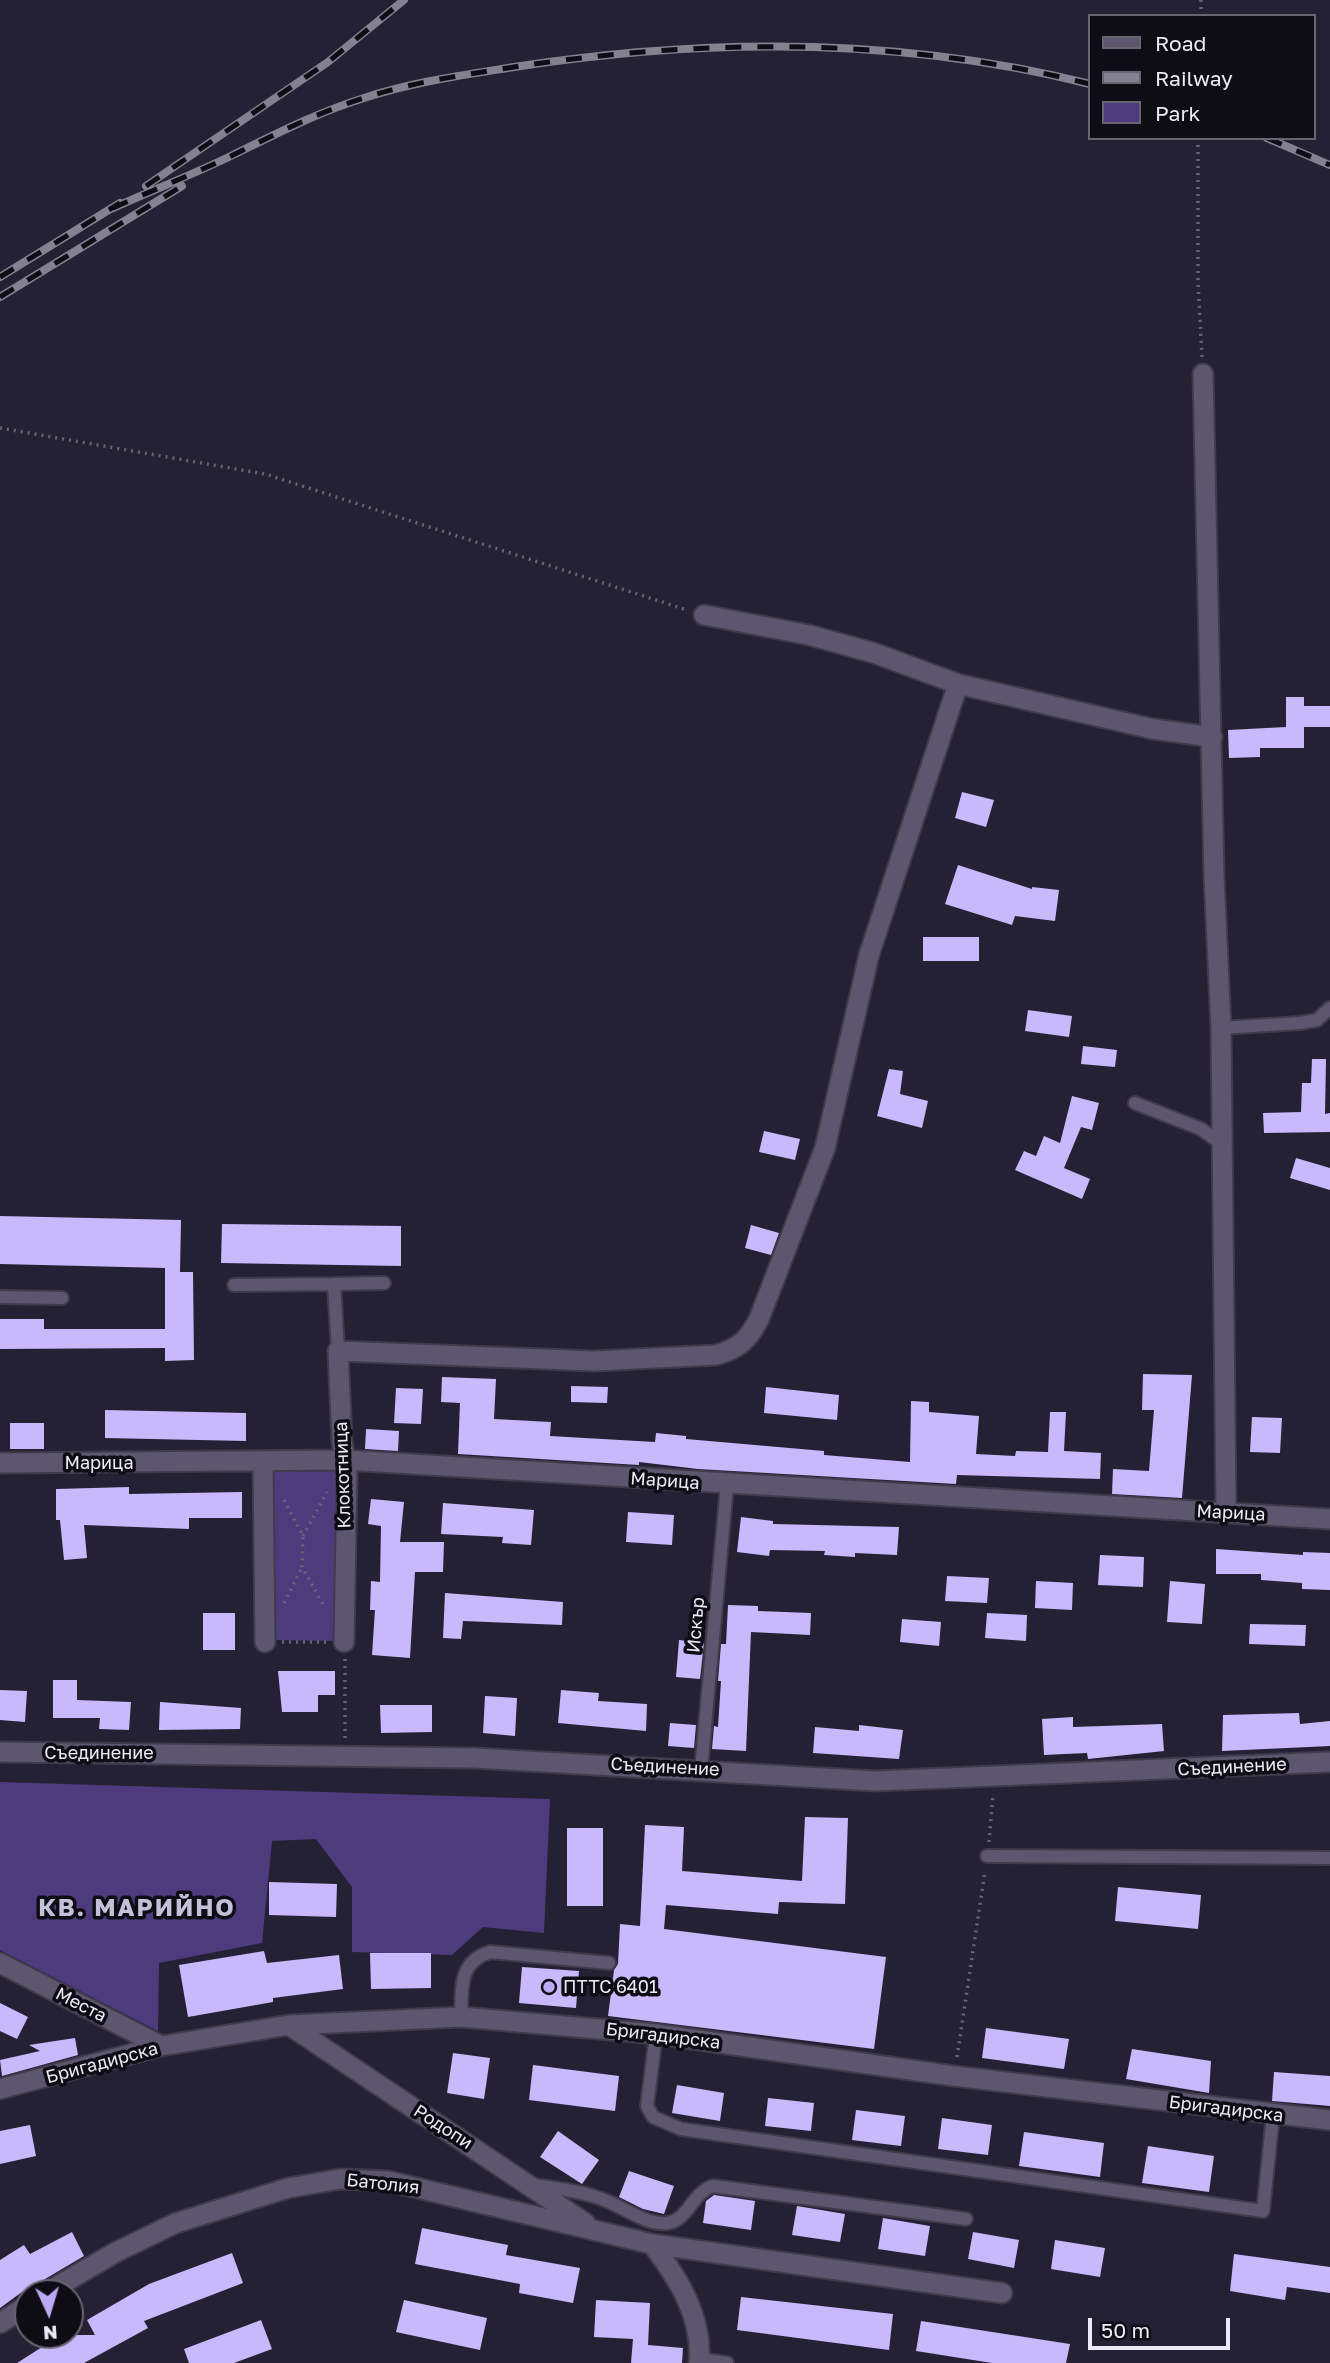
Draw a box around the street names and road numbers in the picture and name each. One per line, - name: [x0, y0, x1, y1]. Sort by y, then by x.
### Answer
- street label: Клокотница: [330, 1421, 356, 1529]
- street label: Марица: [64, 1452, 134, 1474]
- street label: Марица: [630, 1468, 700, 1494]
- street label: Марица: [1196, 1500, 1266, 1526]
- street label: Искър: [683, 1596, 709, 1654]
- street label: Съединение: [44, 1742, 154, 1764]
- street label: Съединение: [610, 1753, 720, 1781]
- street label: Съединение: [1177, 1753, 1287, 1781]
- street label: Места: [52, 1983, 110, 2027]
- street label: Бригадирска: [605, 2018, 721, 2054]
- street label: Бригадирска: [44, 2038, 160, 2088]
- street label: Бригадирска: [1168, 2091, 1284, 2127]
- street label: Родопи: [410, 2100, 476, 2154]
- street label: Батолия: [346, 2169, 420, 2199]

